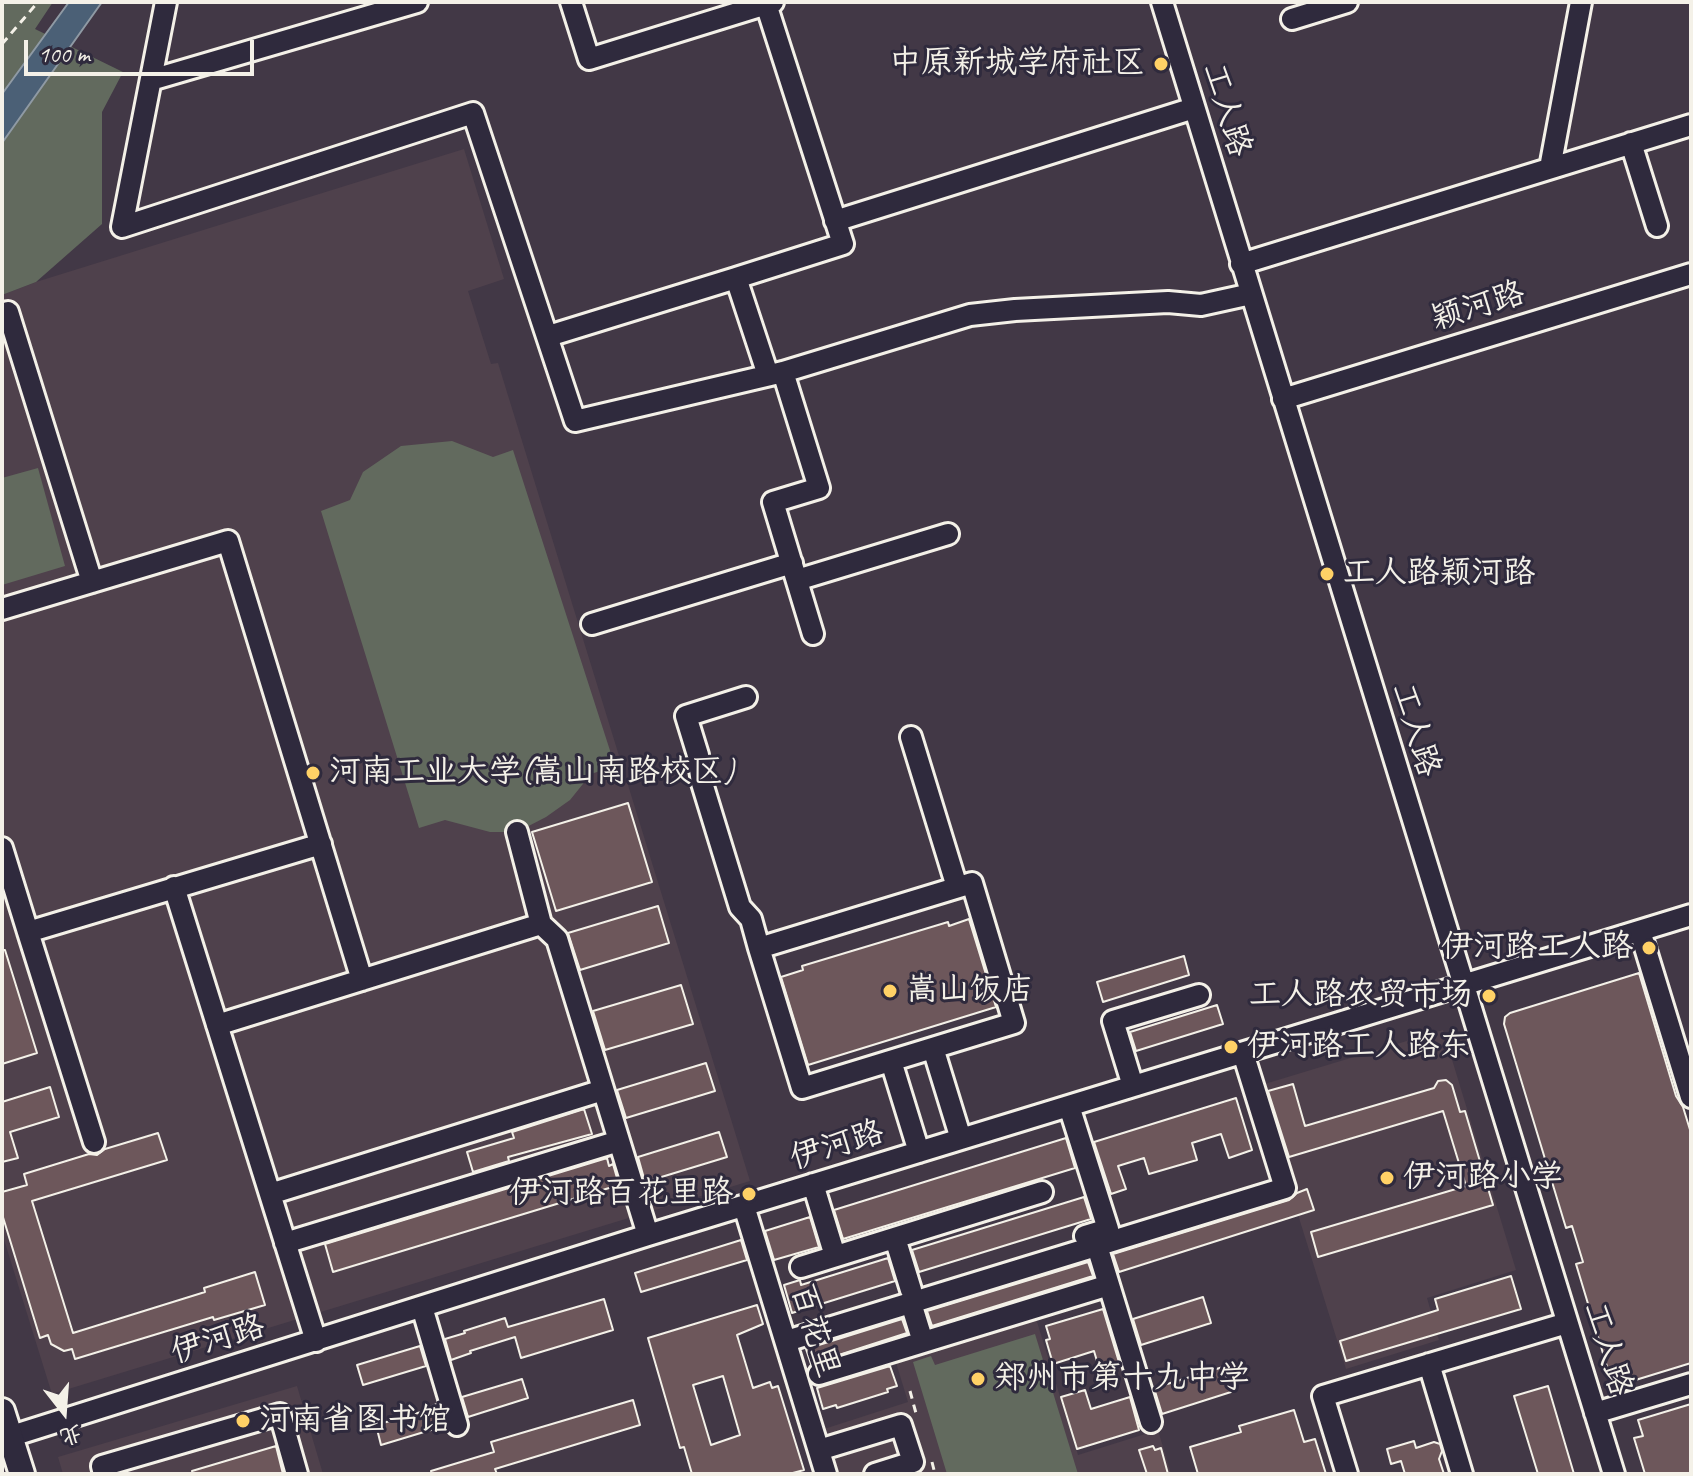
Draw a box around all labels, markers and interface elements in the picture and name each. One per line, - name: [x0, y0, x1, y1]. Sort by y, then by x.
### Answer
- scale bar: [28, 24, 258, 74]
- text: 100 m: [38, 39, 90, 69]
- place label: 中原新城学府社区: [889, 45, 1145, 83]
- marker: 中原新城学府社区: [1152, 55, 1170, 73]
- street label: 工人路: [1194, 58, 1258, 162]
- street label: 颖河路: [1426, 275, 1530, 339]
- place label: 工人路颖河路: [1343, 555, 1535, 593]
- marker: 工人路颖河路: [1318, 565, 1336, 583]
- street label: 工人路: [1383, 678, 1447, 782]
- place label: 河南工业大学(嵩山南路校区): [329, 754, 734, 792]
- marker: 河南工业大学(嵩山南路校区): [304, 764, 322, 782]
- place label: 伊河路工人路: [1441, 929, 1633, 967]
- marker: 伊河路工人路: [1640, 939, 1658, 957]
- place label: 嵩山饭店: [906, 972, 1034, 1010]
- place label: 工人路农贸市场: [1249, 977, 1473, 1015]
- marker: 嵩山饭店: [881, 982, 899, 1000]
- marker: 工人路农贸市场: [1480, 987, 1498, 1005]
- place label: 伊河路工人路东: [1247, 1028, 1471, 1066]
- marker: 伊河路工人路东: [1222, 1038, 1240, 1056]
- street label: 伊河路: [785, 1114, 889, 1178]
- place label: 伊河路小学: [1403, 1159, 1563, 1197]
- marker: 伊河路小学: [1378, 1169, 1396, 1187]
- place label: 伊河路百花里路: [509, 1175, 733, 1213]
- marker: 伊河路百花里路: [740, 1185, 758, 1203]
- street label: 百花里: [782, 1279, 846, 1383]
- street label: 工人路: [1575, 1297, 1639, 1401]
- street label: 伊河路: [166, 1308, 270, 1372]
- place label: 郑州市第十九中学: [994, 1360, 1250, 1398]
- marker: 郑州市第十九中学: [969, 1370, 987, 1388]
- north arrow: [24, 1372, 104, 1452]
- place label: 河南省图书馆: [259, 1402, 451, 1440]
- marker: 河南省图书馆: [234, 1412, 252, 1430]
- text: 北: [56, 1418, 86, 1452]

